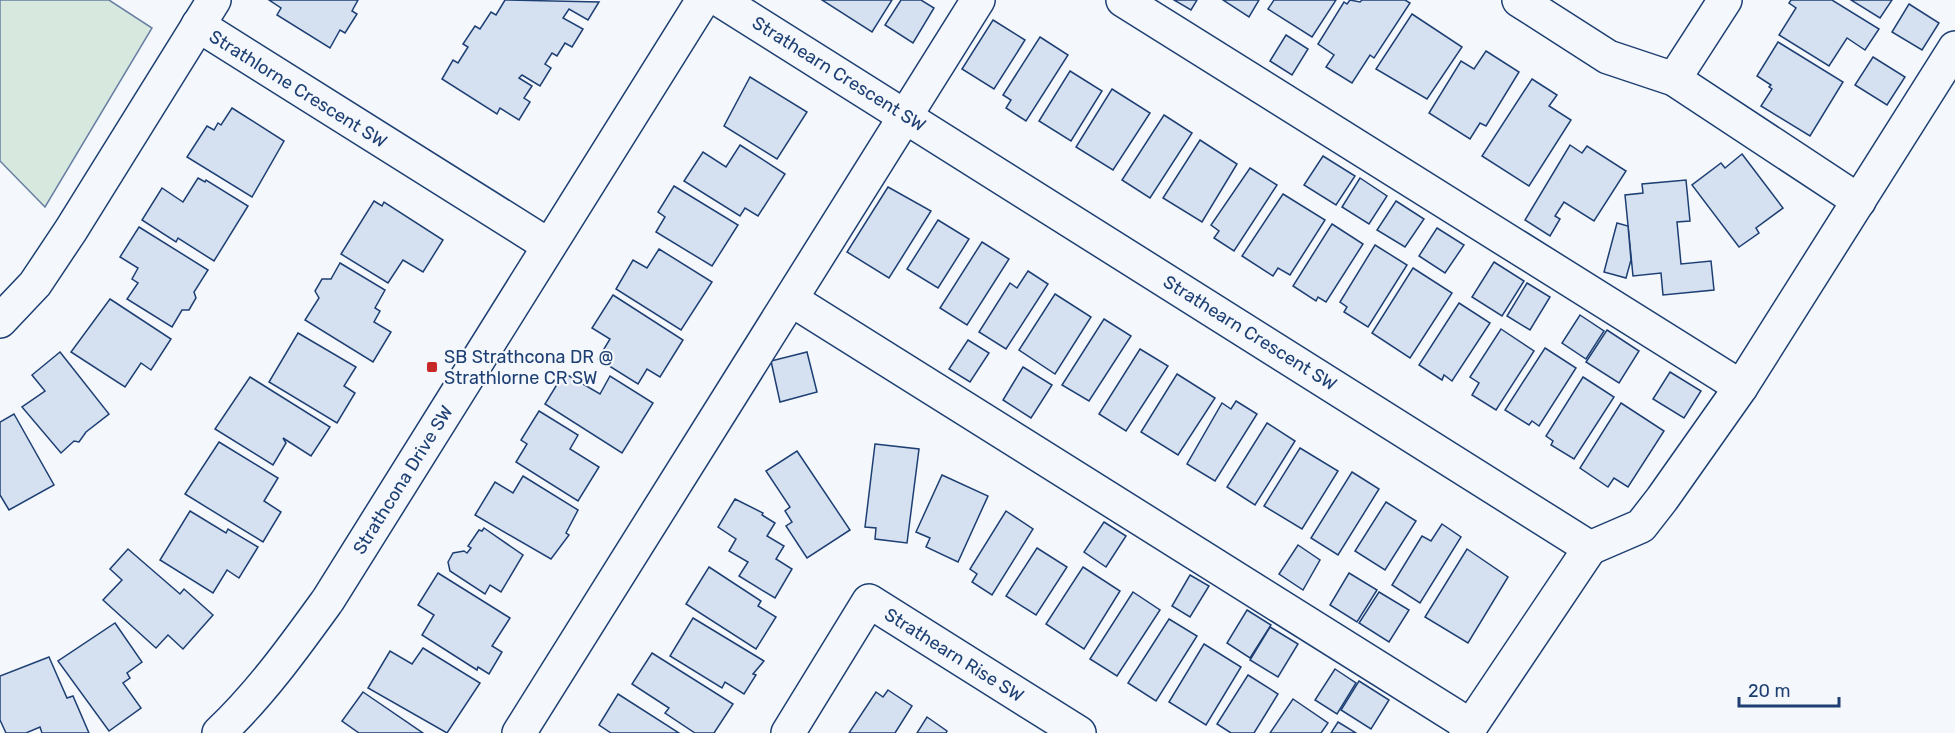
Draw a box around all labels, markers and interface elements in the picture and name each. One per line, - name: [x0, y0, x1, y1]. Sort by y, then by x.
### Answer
- street label: Strathearn Crescent SW: [748, 12, 930, 136]
- street label: Strathlorne Crescent SW: [205, 25, 391, 153]
- street label: Strathearn Crescent SW: [1159, 271, 1341, 395]
- place label: SB Strathcona DR @ Strathlorne CR SW: [444, 346, 614, 389]
- marker: SB Strathcona DR @ Strathlorne CR SW: [425, 360, 439, 374]
- street label: Strathcona Drive SW: [348, 401, 458, 559]
- street label: Strathearn Rise SW: [880, 603, 1028, 707]
- scale bar: [1739, 670, 1840, 708]
- text: 20 m: [1748, 680, 1790, 702]

